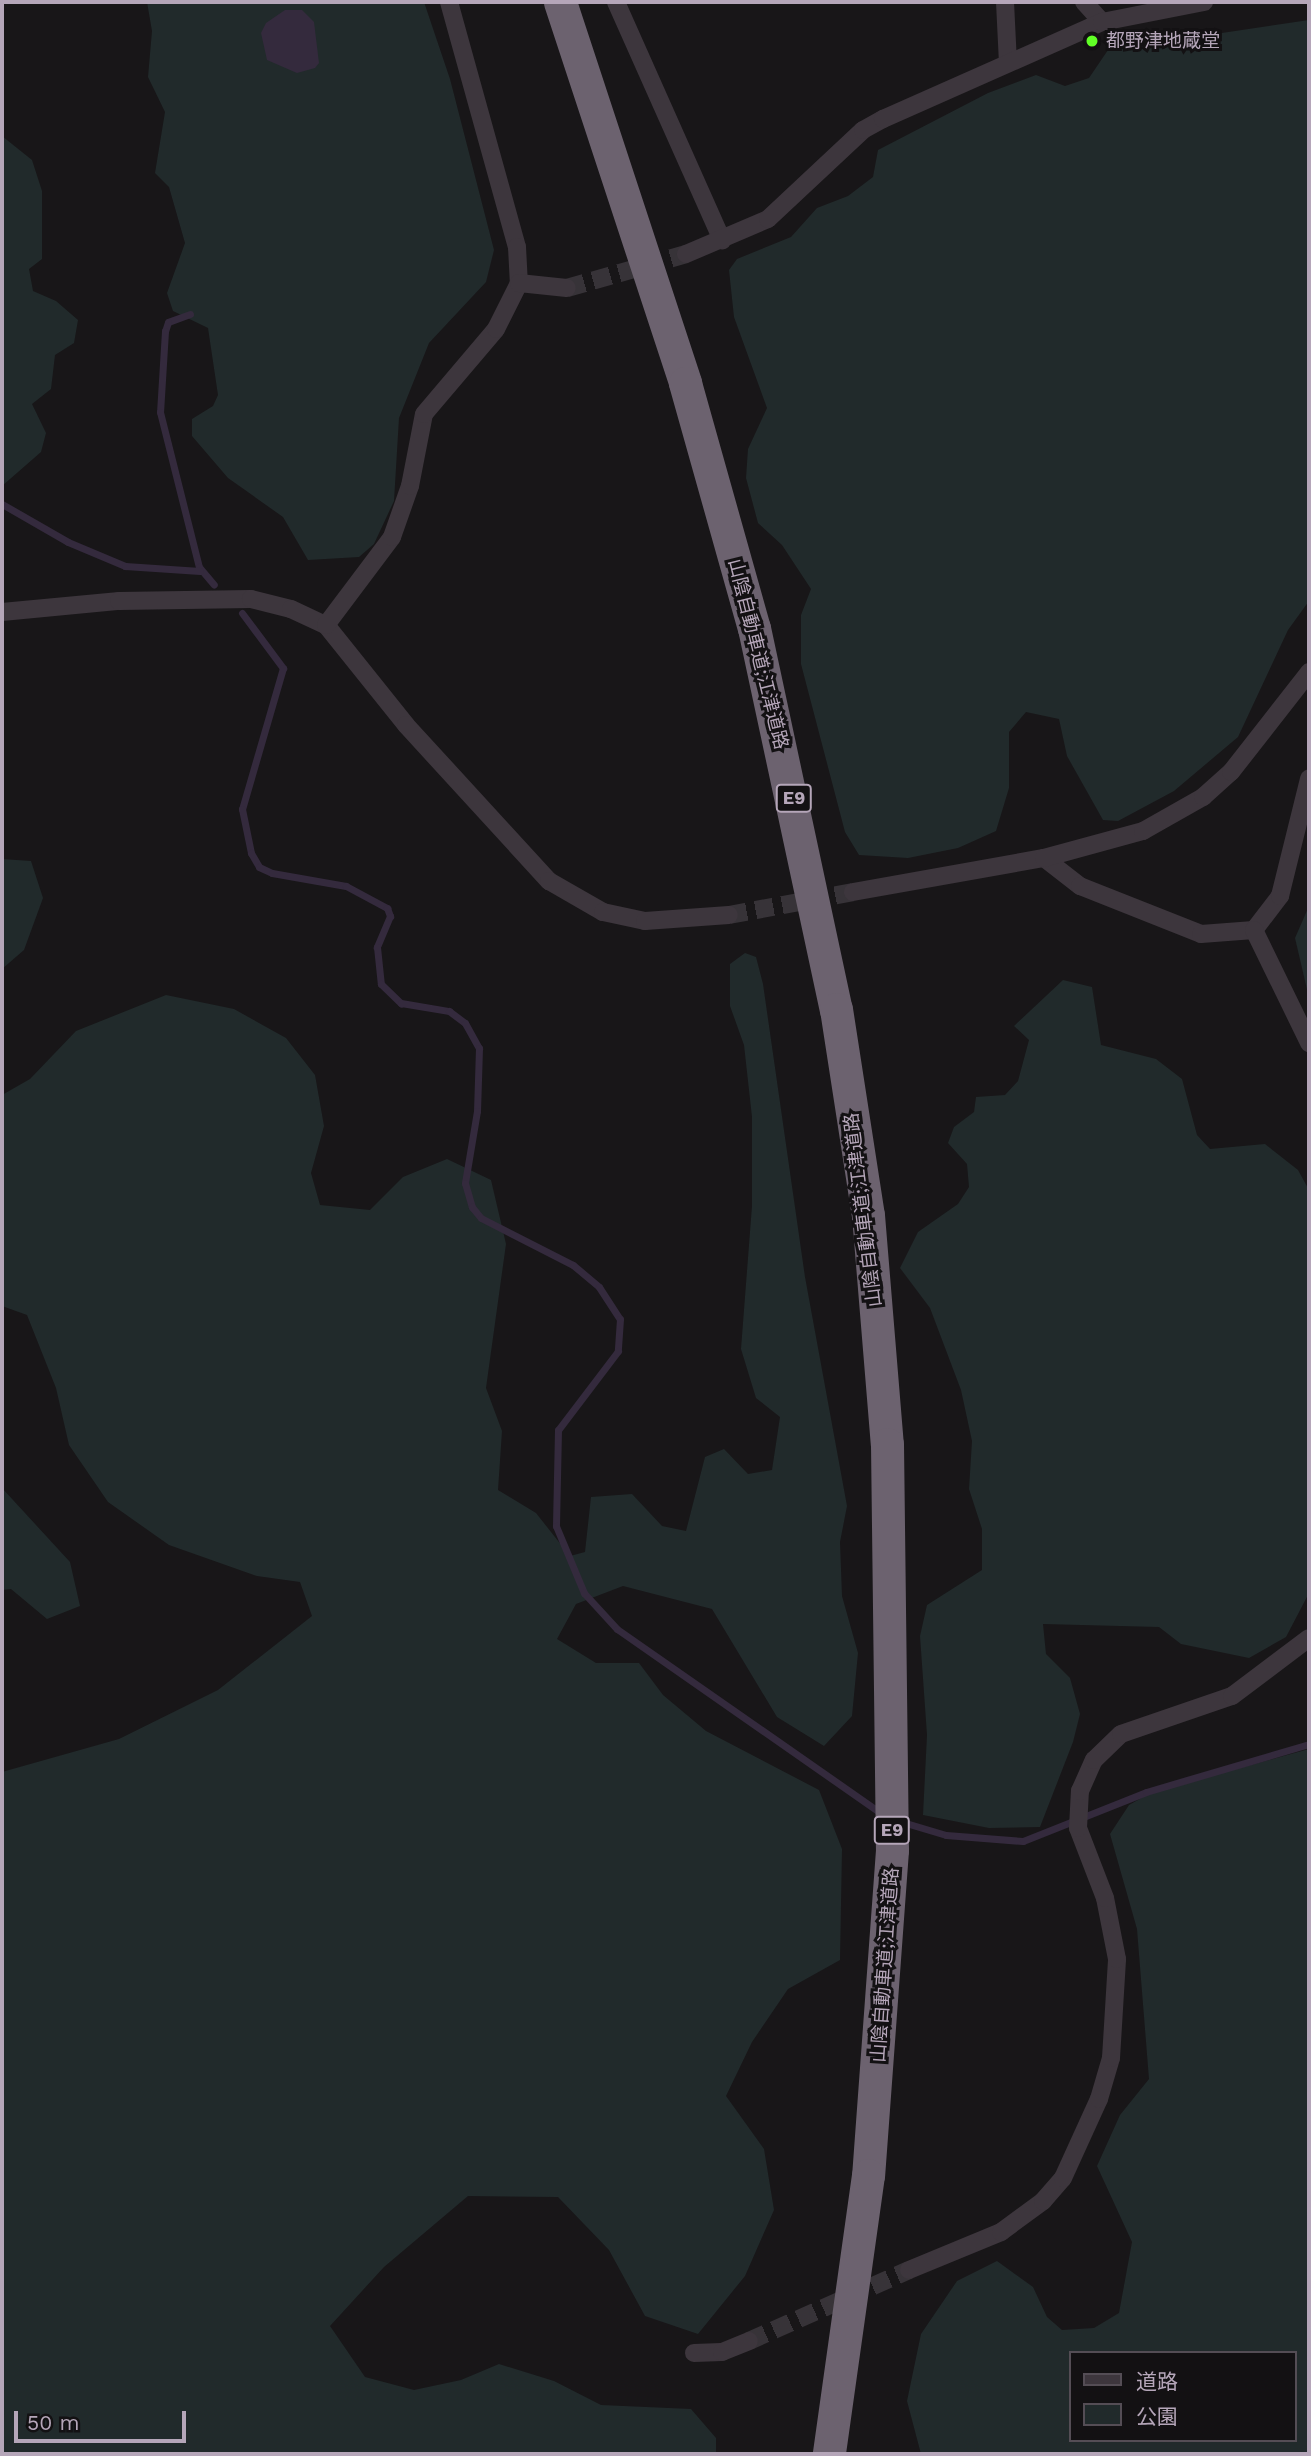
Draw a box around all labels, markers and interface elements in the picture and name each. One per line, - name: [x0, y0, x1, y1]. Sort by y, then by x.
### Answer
- place label: 都野津地蔵堂: [1106, 30, 1220, 52]
- marker: 都野津地蔵堂: [1084, 33, 1100, 49]
- street label: 山陰自動車道;江津道路: [723, 556, 793, 752]
- road number: E9: [775, 784, 813, 812]
- street label: 山陰自動車道;江津道路: [840, 1112, 886, 1308]
- road number: E9: [873, 1816, 911, 1844]
- street label: 山陰自動車道;江津道路: [867, 1867, 903, 2063]
- legend: [1070, 2351, 1297, 2442]
- text: 道路: [1136, 2369, 1178, 2394]
- scale bar: [18, 2396, 189, 2440]
- text: 公園: [1136, 2404, 1178, 2429]
- text: 50 m: [27, 2410, 79, 2435]

